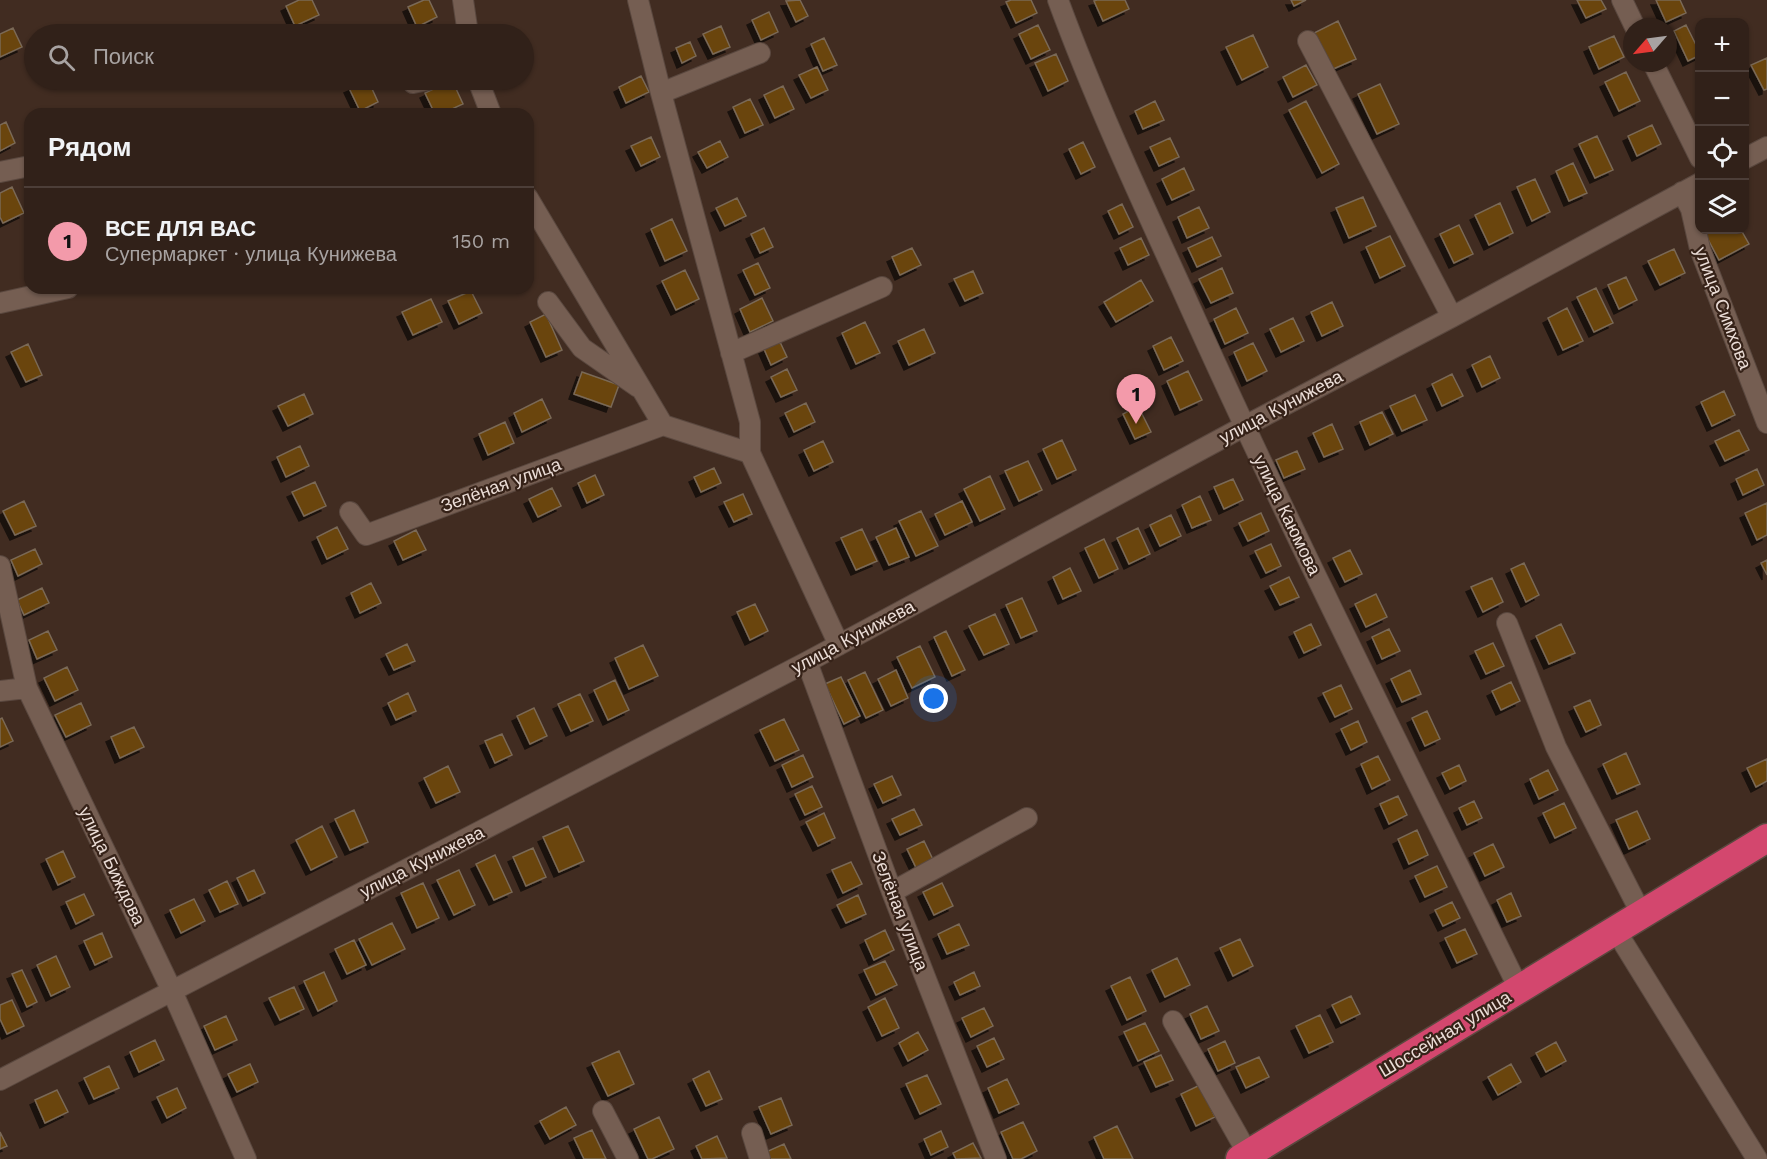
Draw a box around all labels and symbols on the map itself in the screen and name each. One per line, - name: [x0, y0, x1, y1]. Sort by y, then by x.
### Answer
- north arrow: [1623, 18, 1677, 72]
- street label: улица Симхова: [1691, 244, 1757, 373]
- street label: улица Кунижева: [1216, 365, 1347, 448]
- pin: 1: [1116, 374, 1156, 424]
- street label: улица Каюмова: [1249, 451, 1326, 579]
- street label: Зелёная улица: [438, 453, 565, 516]
- street label: улица Кунижева: [788, 595, 919, 678]
- your location: [919, 684, 948, 713]
- street label: улица Биждова: [75, 803, 151, 929]
- street label: улица Кунижева: [356, 821, 488, 902]
- street label: Зелёная улица: [868, 848, 933, 974]
- street label: Шоссейная улица: [1375, 985, 1515, 1081]

